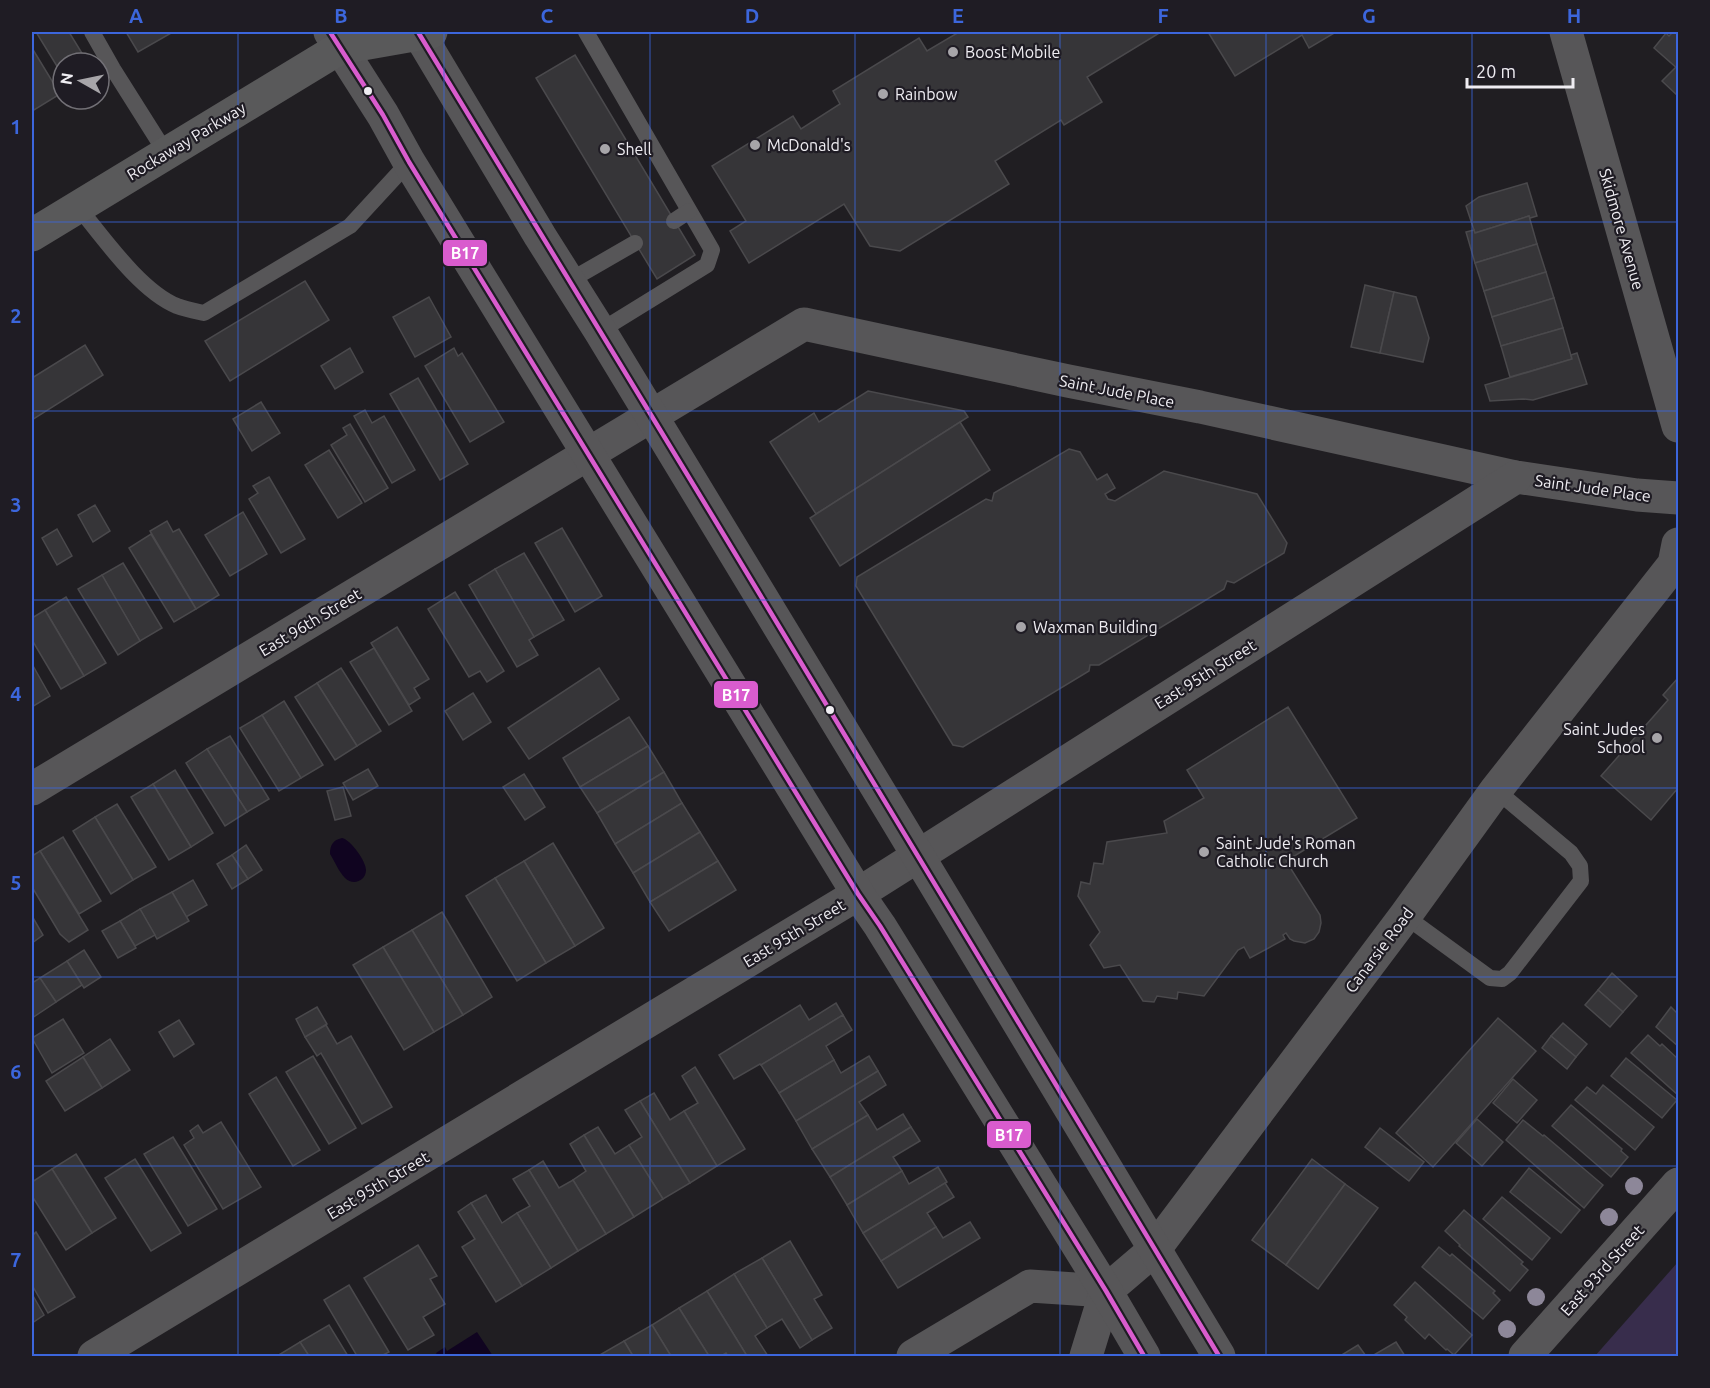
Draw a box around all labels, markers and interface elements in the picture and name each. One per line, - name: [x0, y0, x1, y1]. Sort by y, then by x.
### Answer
- text: A: [129, 4, 143, 27]
- text: B: [334, 4, 348, 27]
- text: C: [541, 4, 554, 27]
- text: D: [745, 4, 759, 27]
- text: E: [952, 4, 964, 27]
- text: F: [1157, 4, 1169, 27]
- text: G: [1362, 4, 1376, 27]
- text: H: [1567, 4, 1581, 27]
- place label: Boost Mobile: [965, 43, 1060, 61]
- marker: Boost Mobile: [946, 45, 960, 59]
- north arrow: [51, 51, 111, 111]
- scale bar: [1467, 51, 1574, 89]
- text: 20 m: [1476, 61, 1516, 81]
- text: N: [56, 71, 76, 86]
- unlabelled marker: [362, 85, 374, 97]
- place label: Rainbow: [895, 85, 958, 103]
- marker: Rainbow: [876, 87, 890, 101]
- street label: Rockaway Parkway: [123, 98, 249, 184]
- text: 1: [10, 115, 22, 138]
- place label: McDonald's: [767, 136, 851, 154]
- marker: McDonald's: [748, 138, 762, 152]
- place label: Shell: [617, 140, 652, 158]
- marker: Shell: [598, 142, 612, 156]
- street label: Skidmore Avenue: [1596, 166, 1648, 292]
- line badge: B17: [442, 239, 488, 267]
- text: B17: [451, 244, 479, 262]
- text: 2: [10, 304, 22, 327]
- street label: Saint Jude Place: [1058, 371, 1176, 411]
- street label: Saint Jude Place: [1534, 471, 1652, 505]
- text: 3: [10, 493, 22, 516]
- street label: East 96th Street: [256, 584, 365, 660]
- place label: Waxman Building: [1033, 618, 1158, 636]
- marker: Waxman Building: [1014, 620, 1028, 634]
- street label: East 95th Street: [1151, 635, 1260, 712]
- line badge: B17: [713, 680, 759, 709]
- text: 4: [10, 682, 22, 705]
- text: B17: [722, 686, 750, 704]
- unlabelled marker: [824, 704, 836, 716]
- place label: Saint Judes School: [1563, 720, 1645, 756]
- marker: Saint Judes School: [1650, 731, 1664, 745]
- place label: Saint Jude's Roman Catholic Church: [1216, 834, 1356, 870]
- marker: Saint Jude's Roman Catholic Church: [1197, 845, 1211, 859]
- text: 5: [10, 871, 22, 894]
- street label: East 95th Street: [740, 895, 849, 971]
- street label: Canarsie Road: [1341, 904, 1417, 996]
- text: 6: [10, 1060, 22, 1083]
- line badge: B17: [986, 1120, 1032, 1149]
- text: B17: [995, 1126, 1023, 1144]
- street label: East 95th Street: [324, 1147, 433, 1223]
- street label: East 93rd Street: [1557, 1220, 1648, 1319]
- text: 7: [10, 1248, 22, 1271]

